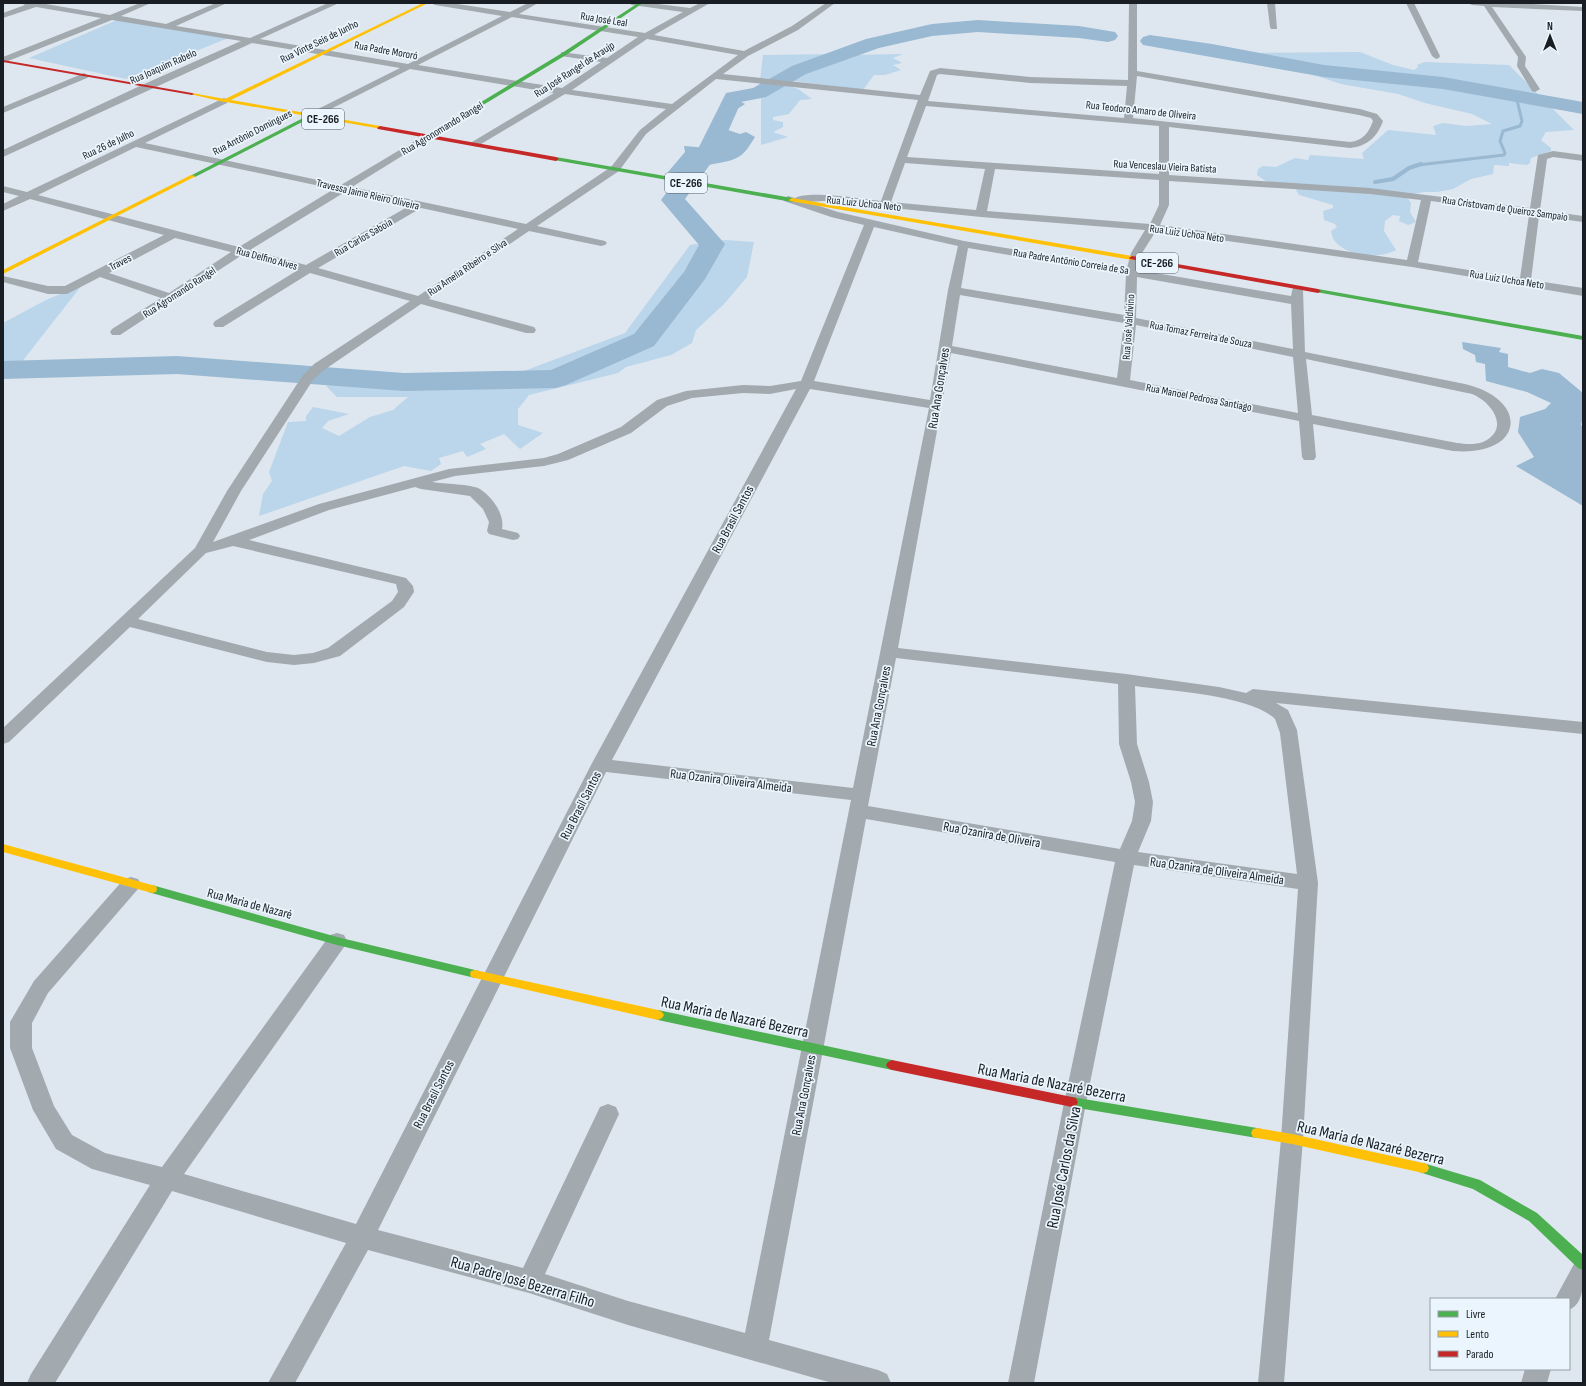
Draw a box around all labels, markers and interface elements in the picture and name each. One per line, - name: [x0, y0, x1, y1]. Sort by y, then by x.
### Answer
- street label: Rua José Leal: [580, 9, 628, 30]
- north arrow: [1530, 16, 1570, 56]
- street label: Rua Vinte Seis de Junho: [278, 17, 361, 66]
- text: N: [1547, 20, 1553, 33]
- street label: Rua Padre Mororó: [353, 39, 419, 63]
- street label: Rua José Rangel de Araujp: [532, 39, 617, 100]
- street label: Rua Joaquim Rabelo: [128, 46, 199, 87]
- street label: Rua Teodoro Amaro de Oliveira: [1085, 98, 1197, 123]
- street label: Rua Agronomando Rangel: [399, 99, 486, 158]
- street label: Rua Antônio Domingues: [210, 107, 294, 158]
- road number: CE-266: [302, 109, 344, 129]
- street label: Rua 26 de Julho: [80, 126, 136, 163]
- street label: Rua Venceslau Vieira Batista: [1113, 157, 1217, 176]
- road number: CE-266: [665, 173, 707, 193]
- street label: Travessa Jaime Rieiro Oliveira: [315, 176, 421, 213]
- street label: Rua Luiz Uchoa Neto: [826, 193, 902, 214]
- street label: Rua Cristovam de Queiroz Sampaio: [1441, 193, 1569, 224]
- street label: Rua Carlos Saboia: [332, 216, 395, 259]
- street label: Rua Luiz Uchoa Neto: [1149, 222, 1225, 245]
- street label: Rua Amelia Ribeiro e Silva: [425, 236, 510, 299]
- street label: Rua Delfino Alves: [235, 244, 299, 273]
- street label: Rua Padre Antônio Correia de Sa: [1012, 246, 1130, 277]
- street label: Traves: [107, 251, 134, 274]
- road number: CE-266: [1136, 253, 1178, 273]
- street label: Rua Agromando Rangel: [140, 264, 218, 321]
- street label: Rua Luiz Uchoa Neto: [1469, 267, 1545, 292]
- street label: Rua José Valdivino: [1120, 293, 1137, 360]
- street label: Rua Tomaz Ferreira de Souza: [1149, 318, 1253, 351]
- street label: Rua Ana Gonçalves: [925, 346, 953, 430]
- street label: Rua Manoel Pedrosa Santiago: [1145, 381, 1253, 414]
- street label: Rua Brasil Santos: [708, 483, 758, 556]
- street label: Rua Ana Gonçalves: [863, 664, 895, 748]
- street label: Rua Ozanira Oliveira Almeida: [669, 766, 793, 796]
- street label: Rua Brasil Santos: [557, 768, 605, 842]
- street label: Rua Ozanira de Oliveira: [942, 819, 1042, 851]
- street label: Rua Ozanira de Oliveira Almeida: [1149, 854, 1285, 888]
- street label: Rua Maria de Nazaré: [206, 885, 294, 923]
- street label: Rua Maria de Nazaré Bezerra: [659, 993, 810, 1042]
- street label: Rua Ana Gonçalves: [788, 1053, 820, 1137]
- street label: Rua Brasil Santos: [410, 1057, 458, 1131]
- street label: Rua Maria de Nazaré Bezerra: [976, 1060, 1127, 1107]
- street label: Rua José Carlos da Silva: [1043, 1105, 1086, 1230]
- street label: Rua Maria de Nazaré Bezerra: [1295, 1117, 1446, 1170]
- street label: Rua Padre José Bezerra Filho: [448, 1253, 597, 1312]
- legend: [1430, 1298, 1570, 1370]
- text: Livre: [1466, 1307, 1486, 1322]
- text: Lento: [1466, 1327, 1489, 1342]
- text: Parado: [1466, 1347, 1493, 1362]

